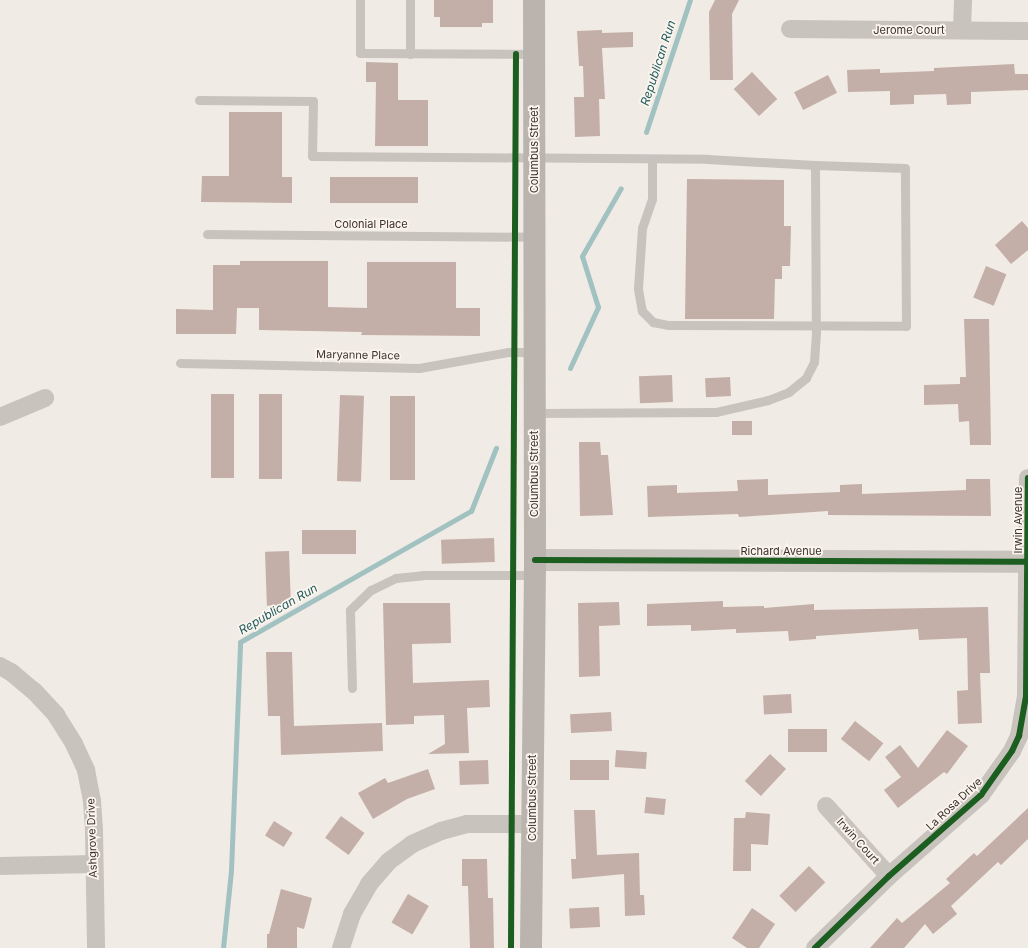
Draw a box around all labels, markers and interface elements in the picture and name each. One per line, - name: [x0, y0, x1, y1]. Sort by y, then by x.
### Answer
- water label: Republican Run: [637, 19, 679, 107]
- street label: Jerome Court: [873, 23, 945, 37]
- street label: Columbus Street: [527, 107, 541, 193]
- street label: Colonial Place: [334, 217, 408, 231]
- street label: Maryanne Place: [316, 348, 400, 362]
- street label: Columbus Street: [527, 431, 541, 517]
- street label: Irwin Avenue: [1011, 486, 1025, 554]
- street label: Richard Avenue: [740, 544, 822, 558]
- water label: Republican Run: [236, 581, 320, 637]
- street label: Columbus Street: [525, 755, 539, 841]
- street label: La Rosa Drive: [923, 775, 985, 833]
- street label: Ashgrove Drive: [84, 798, 100, 878]
- street label: Irwin Court: [834, 815, 882, 867]

